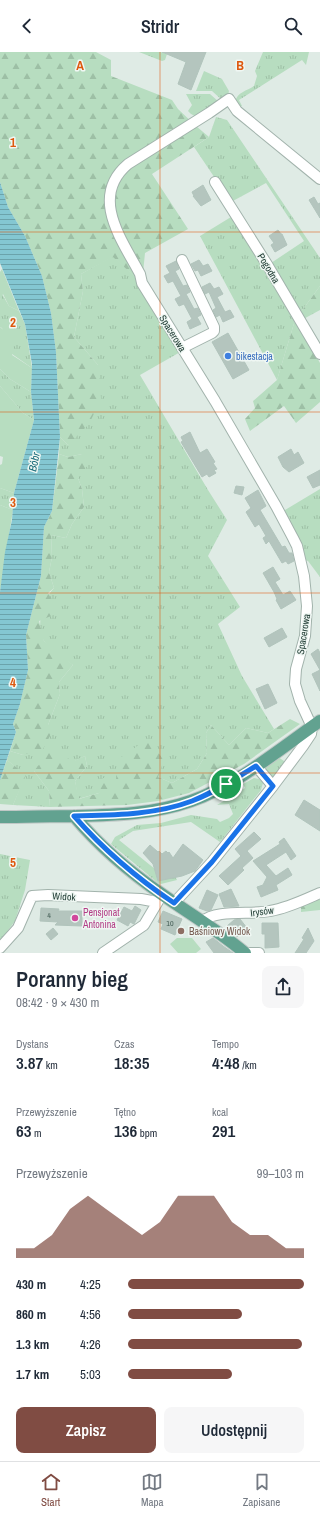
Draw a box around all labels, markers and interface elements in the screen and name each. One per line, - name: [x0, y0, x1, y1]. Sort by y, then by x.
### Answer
- text: Stridr: [141, 14, 179, 39]
- icon: back: [16, 15, 38, 37]
- icon: search: [282, 15, 304, 37]
- text: A: [76, 57, 84, 74]
- text: B: [236, 57, 244, 74]
- text: 1: [10, 134, 16, 151]
- street label: Pogodna: [255, 251, 283, 286]
- street label: Spacerowa: [156, 312, 189, 354]
- text: 2: [10, 314, 16, 331]
- place label: bikestacja: [236, 350, 273, 363]
- marker: bikestacja: [223, 351, 233, 361]
- water label: Bóbr: [25, 450, 43, 473]
- text: 3: [10, 494, 16, 511]
- street label: Spacerowa: [294, 612, 313, 655]
- text: 4: [10, 674, 16, 691]
- pin: [209, 767, 243, 801]
- icon: arrive: [215, 773, 237, 795]
- text: 5: [10, 854, 16, 871]
- street label: Widok: [52, 889, 77, 904]
- street label: Irysów: [250, 904, 275, 919]
- place label: Pensjonat Antonina: [82, 906, 120, 931]
- house number: 4: [47, 910, 51, 920]
- marker: Pensjonat Antonina: [70, 913, 80, 923]
- house number: 10: [166, 918, 174, 928]
- place label: Baśniowy Widok: [189, 925, 251, 938]
- marker: Baśniowy Widok: [176, 926, 186, 936]
- text: Poranny bieg: [16, 964, 128, 994]
- button: share: [262, 966, 304, 1008]
- text: 08:42 · 9 × 430 m: [16, 994, 99, 1011]
- text: Dystans: [16, 1037, 49, 1051]
- text: Czas: [114, 1037, 135, 1051]
- text: Tempo: [212, 1037, 239, 1051]
- text: 3.87: [16, 1051, 43, 1074]
- text: 18:35: [114, 1051, 149, 1074]
- text: 4:48: [212, 1051, 240, 1074]
- text: km: [43, 1058, 58, 1072]
- text: /km: [240, 1058, 257, 1072]
- text: Przewyższenie: [16, 1105, 77, 1119]
- text: Tętno: [114, 1105, 136, 1119]
- text: kcal: [212, 1105, 228, 1119]
- text: 63: [16, 1119, 32, 1142]
- text: 136: [114, 1119, 137, 1142]
- text: 291: [212, 1119, 235, 1142]
- text: m: [32, 1126, 42, 1140]
- text: bpm: [137, 1126, 157, 1140]
- text: Przewyższenie: [16, 1165, 88, 1182]
- text: 99–103 m: [257, 1165, 304, 1182]
- text: 430 m: [16, 1276, 46, 1293]
- text: 4:25: [80, 1276, 101, 1293]
- text: 860 m: [16, 1306, 46, 1323]
- text: 4:56: [80, 1306, 101, 1323]
- text: 1.3 km: [16, 1336, 49, 1353]
- text: 4:26: [80, 1336, 101, 1353]
- text: 1.7 km: [16, 1366, 49, 1383]
- text: 5:03: [80, 1366, 101, 1383]
- button: Zapisz: [16, 1407, 156, 1453]
- button: Udostępnij: [164, 1407, 304, 1453]
- tab: Start: [40, 1471, 62, 1509]
- tab: Mapa: [141, 1471, 163, 1509]
- tab: Zapisane: [243, 1471, 280, 1509]

